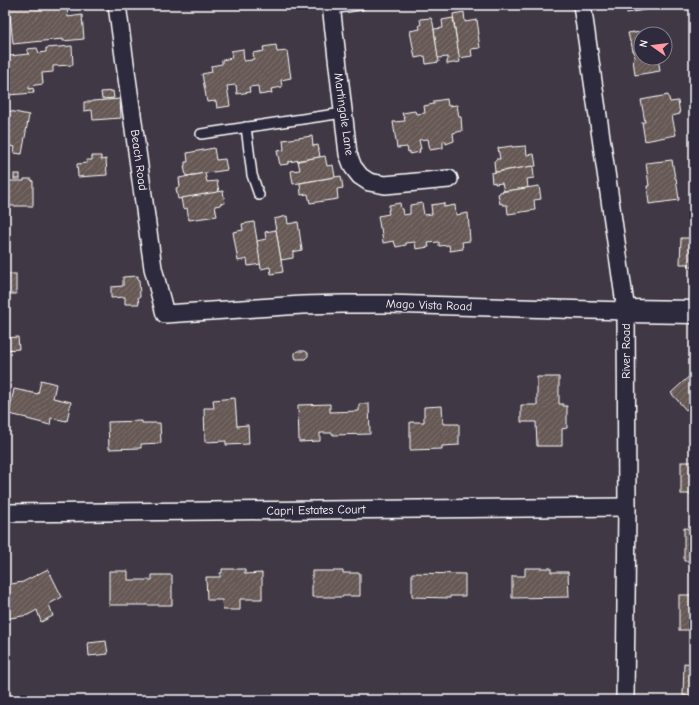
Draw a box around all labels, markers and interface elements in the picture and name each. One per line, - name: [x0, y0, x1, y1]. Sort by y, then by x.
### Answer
- north arrow: [633, 26, 673, 66]
- text: N: [637, 39, 651, 49]
- street label: Martingale Lane: [331, 72, 357, 156]
- street label: Beach Road: [128, 128, 150, 192]
- street label: Mago Vista Road: [386, 296, 472, 314]
- street label: River Road: [619, 323, 633, 379]
- street label: Capri Estates Court: [266, 502, 366, 518]

